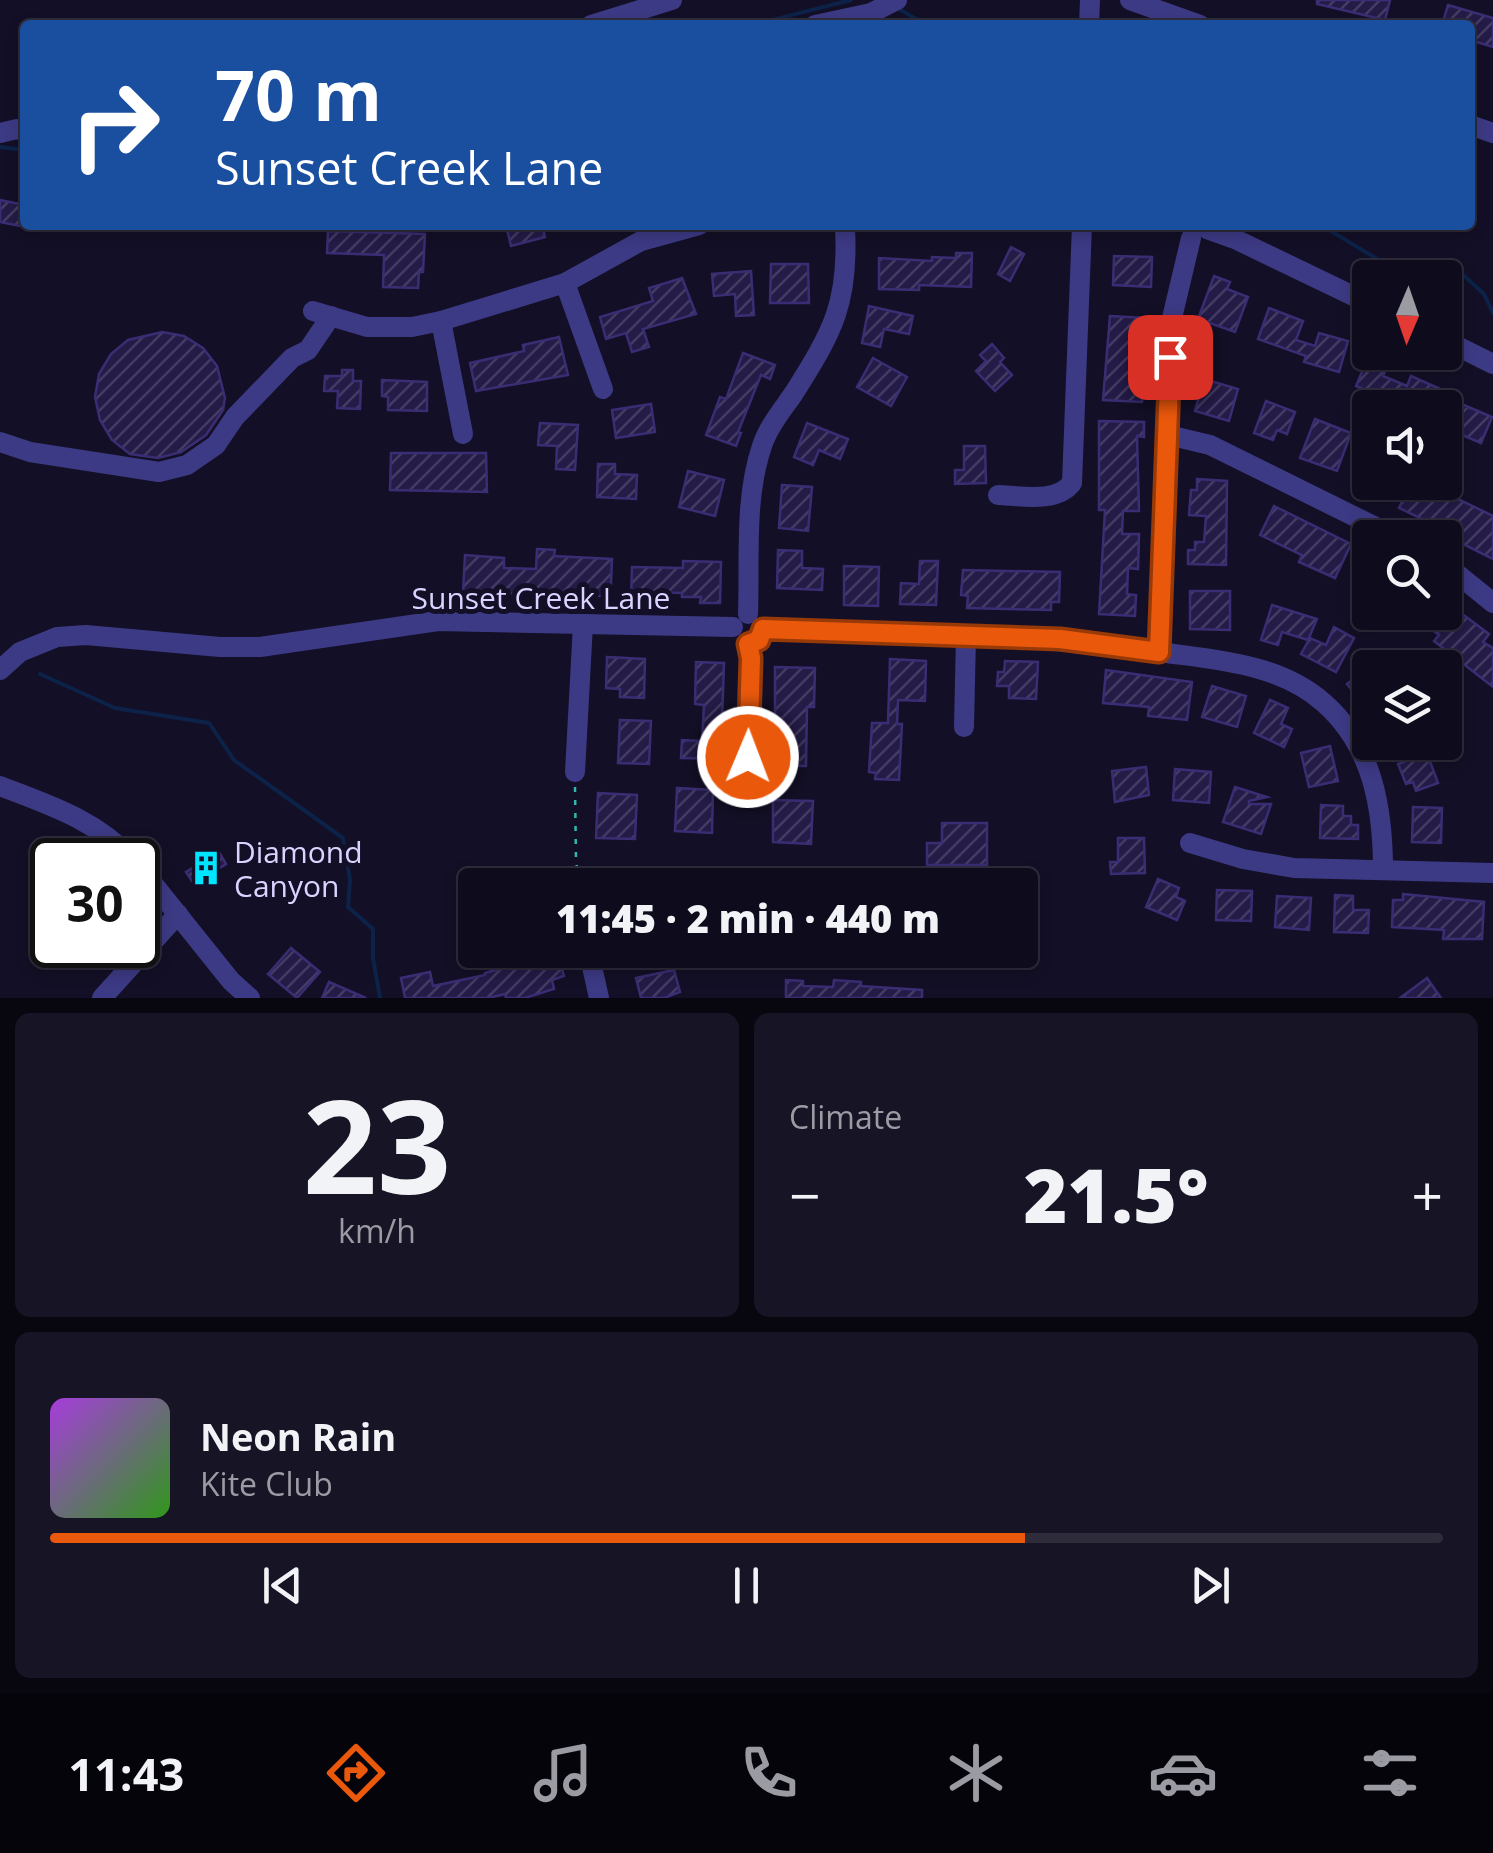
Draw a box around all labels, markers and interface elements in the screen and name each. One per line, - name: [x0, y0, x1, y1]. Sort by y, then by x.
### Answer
- text: 70 m: [215, 46, 382, 142]
- icon: right: [50, 60, 180, 190]
- text: Sunset Creek Lane: [215, 137, 603, 198]
- north arrow: [1352, 260, 1462, 370]
- map controls: [1352, 260, 1462, 760]
- pin: [1128, 315, 1213, 400]
- icon: arrive: [1143, 330, 1198, 385]
- button: sound: [1352, 390, 1462, 500]
- button: search: [1352, 520, 1462, 630]
- street label: Sunset Creek Lane: [412, 577, 670, 618]
- button: layers: [1352, 650, 1462, 760]
- position arrow: [696, 705, 800, 809]
- place label: Diamond Canyon: [234, 831, 363, 906]
- speed limit sign: 30: [30, 838, 160, 968]
- building icon: Diamond Canyon: [187, 849, 225, 887]
- text: 11:45 · 2 min · 440 m: [556, 892, 940, 944]
- text: 23: [303, 1055, 451, 1232]
- text: Climate: [789, 1095, 902, 1138]
- text: 21.5°: [1023, 1143, 1209, 1245]
- text: −: [789, 1157, 820, 1232]
- text: +: [1412, 1157, 1443, 1232]
- text: km/h: [338, 1209, 416, 1252]
- text: Neon Rain: [200, 1410, 396, 1462]
- text: Kite Club: [200, 1462, 333, 1505]
- icon: previous: [255, 1558, 310, 1613]
- icon: pause: [719, 1558, 774, 1613]
- icon: next: [1183, 1558, 1238, 1613]
- icon: directions: [321, 1738, 391, 1808]
- icon: music: [528, 1738, 598, 1808]
- icon: phone: [734, 1738, 804, 1808]
- icon: climate: [941, 1738, 1011, 1808]
- icon: car: [1148, 1738, 1218, 1808]
- icon: filters: [1355, 1738, 1425, 1808]
- text: 11:43: [68, 1743, 184, 1804]

